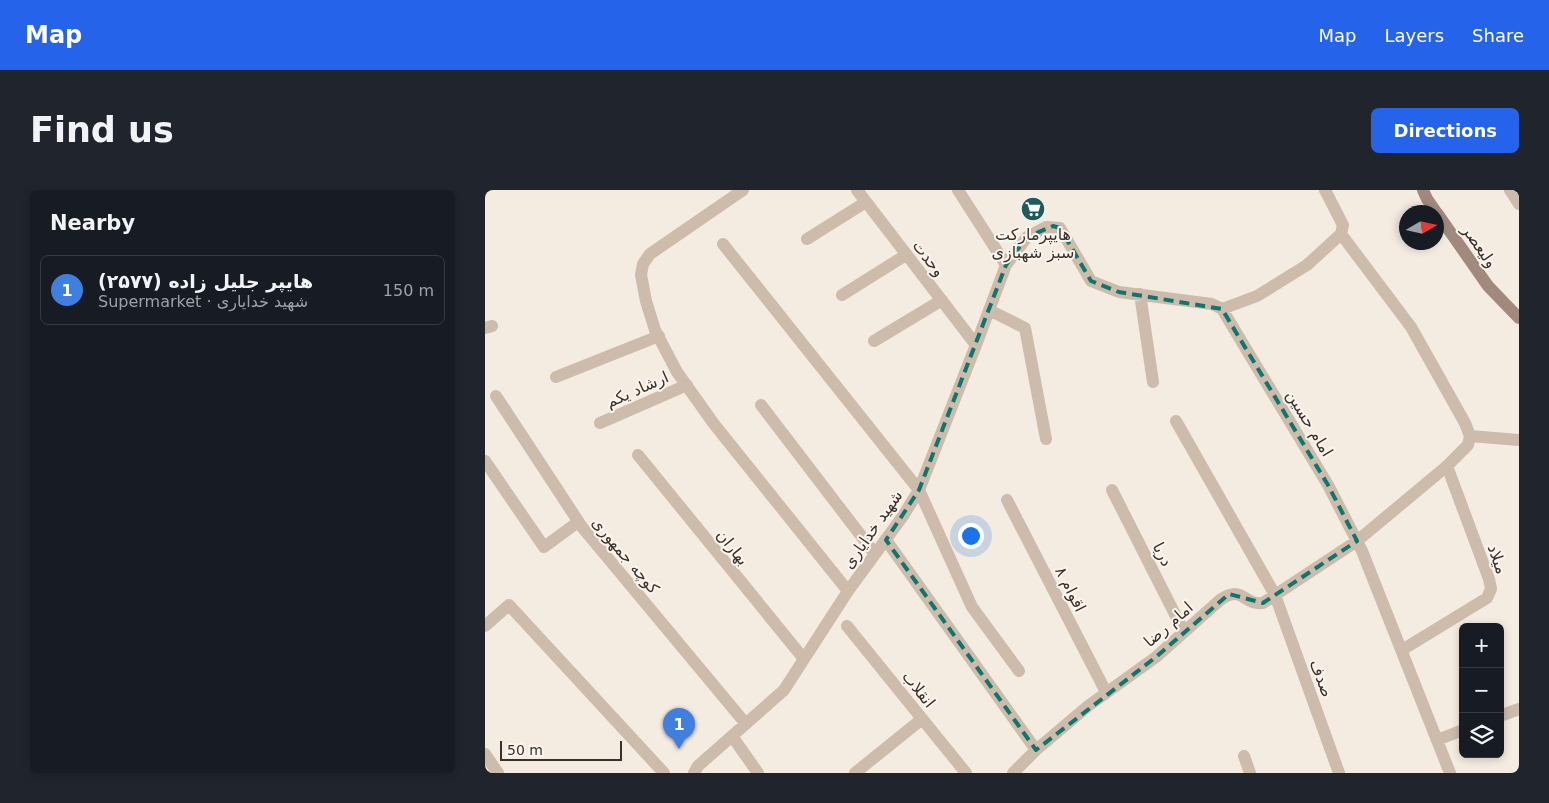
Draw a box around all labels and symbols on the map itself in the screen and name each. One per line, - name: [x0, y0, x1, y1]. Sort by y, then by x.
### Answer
- supermarket icon: هایپرمارکت سبز شهبازی: [1020, 196, 1046, 222]
- north arrow: [1399, 205, 1444, 250]
- street label: ولیعصر: [1457, 220, 1501, 272]
- place label: هایپرمارکت سبز شهبازی: [992, 225, 1074, 263]
- street label: وحدت: [908, 236, 949, 281]
- street label: ارشاد یکم: [603, 367, 672, 413]
- street label: امام حسین: [1281, 387, 1337, 460]
- street label: شهید خدایاری: [838, 486, 907, 573]
- street label: کوچه جمهوری: [587, 513, 664, 599]
- your location: [958, 523, 984, 549]
- street label: بهاران: [712, 526, 753, 570]
- street label: دریا: [1148, 539, 1177, 570]
- street label: میلاد: [1484, 542, 1511, 576]
- street label: اقوام ۸: [1050, 563, 1090, 616]
- street label: امام رضا: [1140, 598, 1198, 652]
- street label: صدف: [1306, 657, 1337, 700]
- street label: انقلاب: [898, 667, 939, 711]
- pin: 1: [663, 708, 695, 749]
- scale bar: [500, 738, 623, 761]

